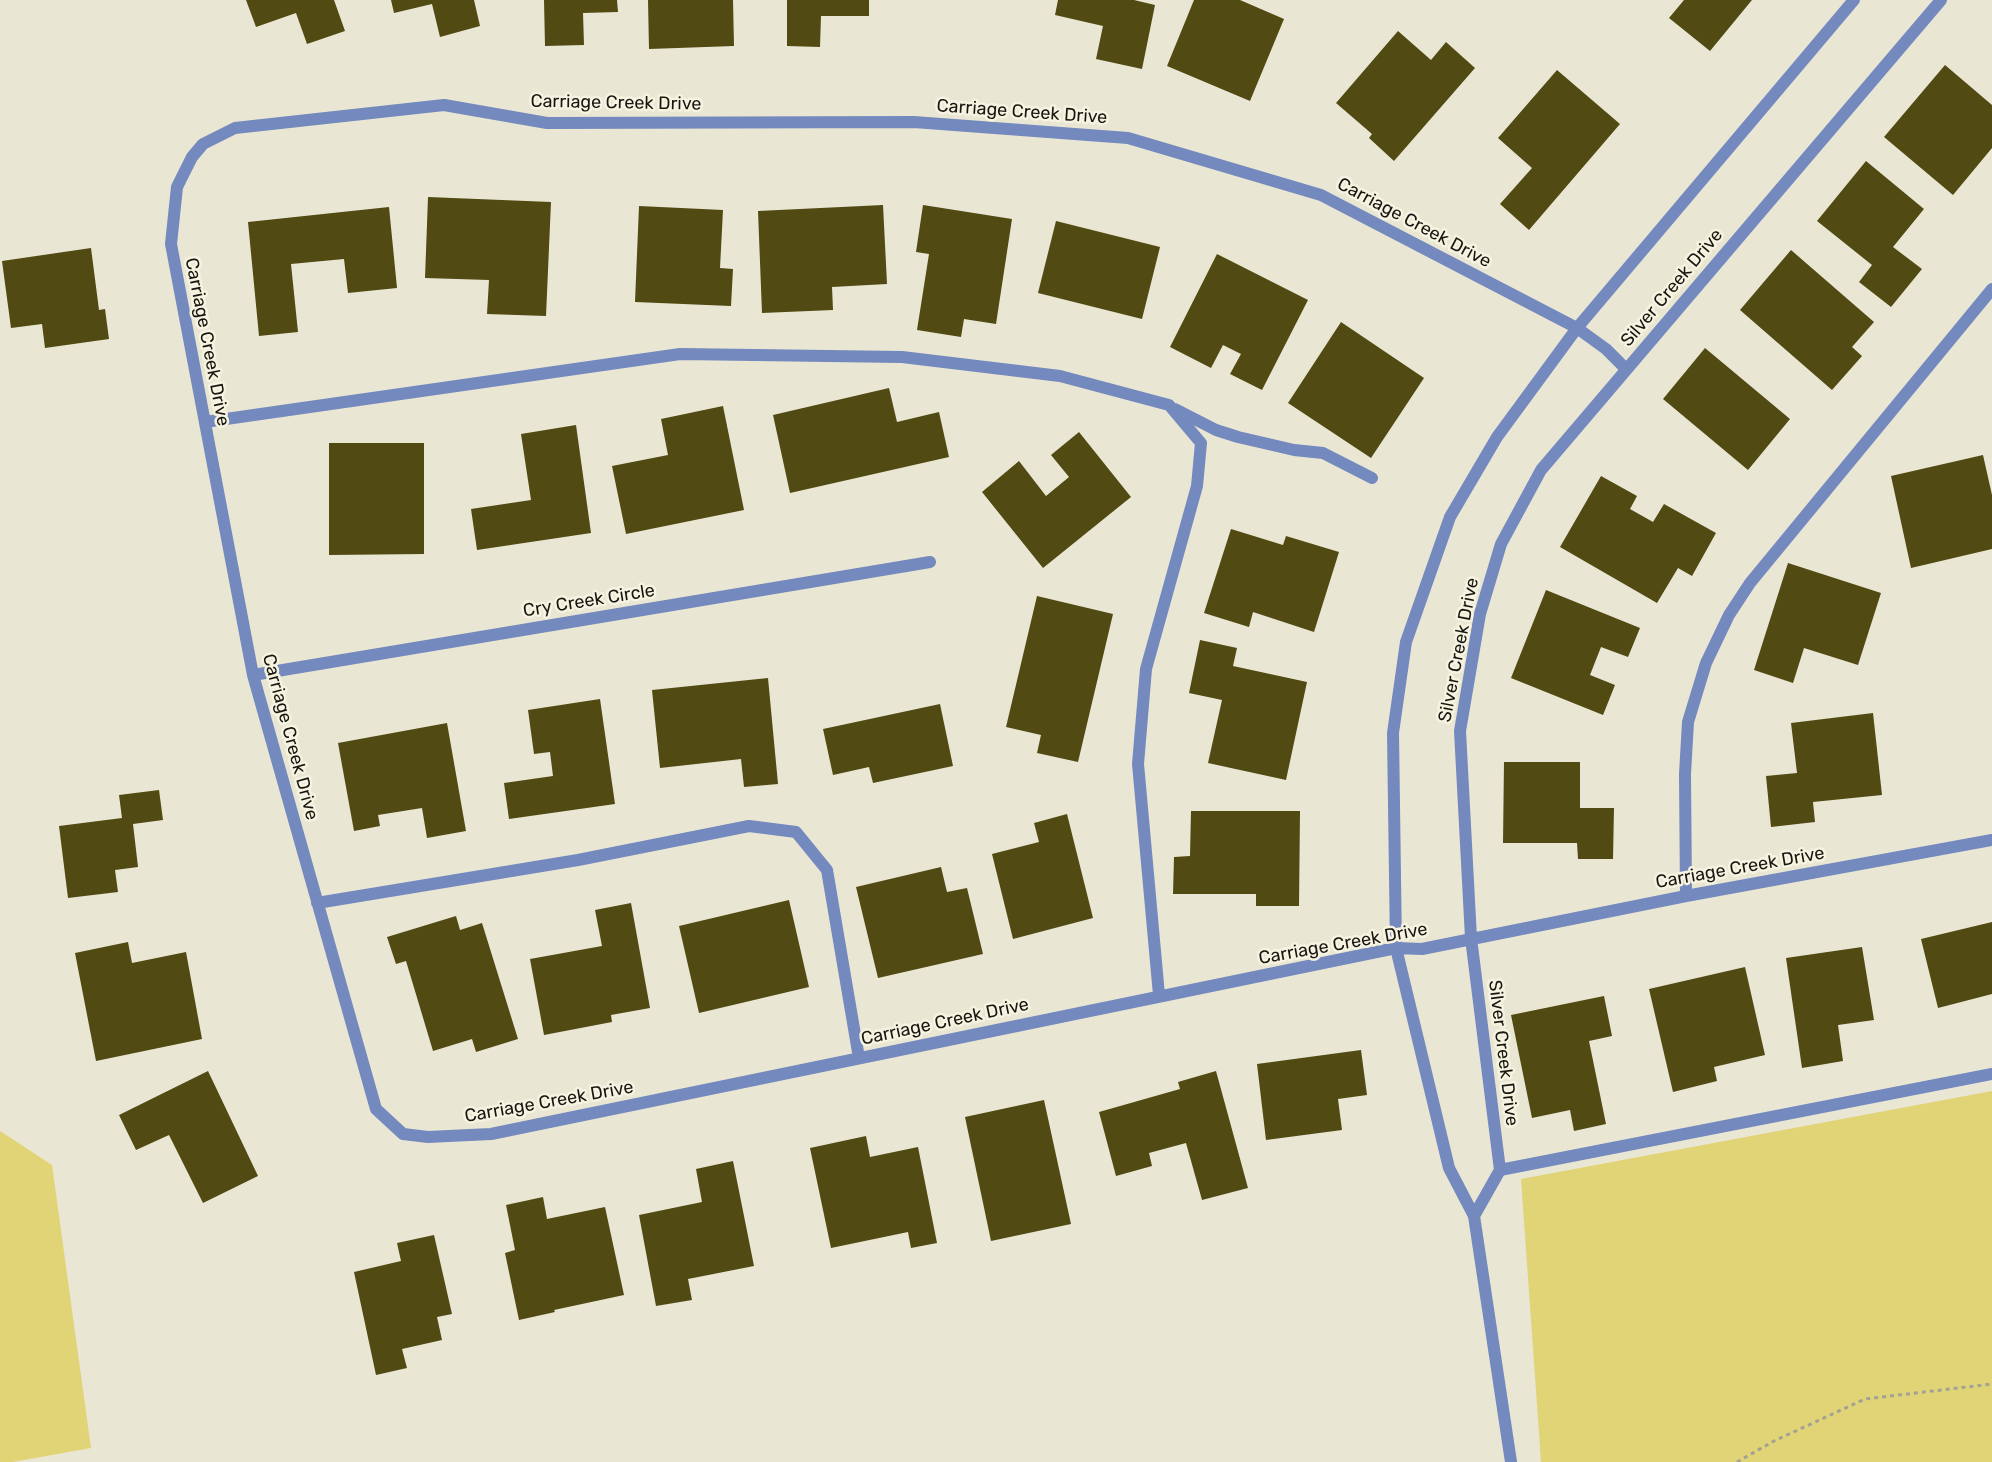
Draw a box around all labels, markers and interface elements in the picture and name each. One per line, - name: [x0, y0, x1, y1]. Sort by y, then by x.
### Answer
- street label: Carriage Creek Drive: [530, 91, 702, 115]
- street label: Carriage Creek Drive: [936, 95, 1108, 129]
- street label: Carriage Creek Drive: [1333, 173, 1495, 273]
- street label: Silver Creek Drive: [1617, 225, 1727, 351]
- street label: Carriage Creek Drive: [180, 256, 234, 428]
- street label: Silver Creek Drive: [1434, 576, 1484, 724]
- street label: Cry Creek Circle: [522, 580, 656, 622]
- street label: Carriage Creek Drive: [257, 652, 323, 822]
- street label: Carriage Creek Drive: [1654, 843, 1826, 893]
- street label: Carriage Creek Drive: [1257, 919, 1429, 969]
- street label: Silver Creek Drive: [1483, 979, 1523, 1127]
- street label: Carriage Creek Drive: [859, 994, 1031, 1050]
- street label: Carriage Creek Drive: [463, 1077, 635, 1127]

